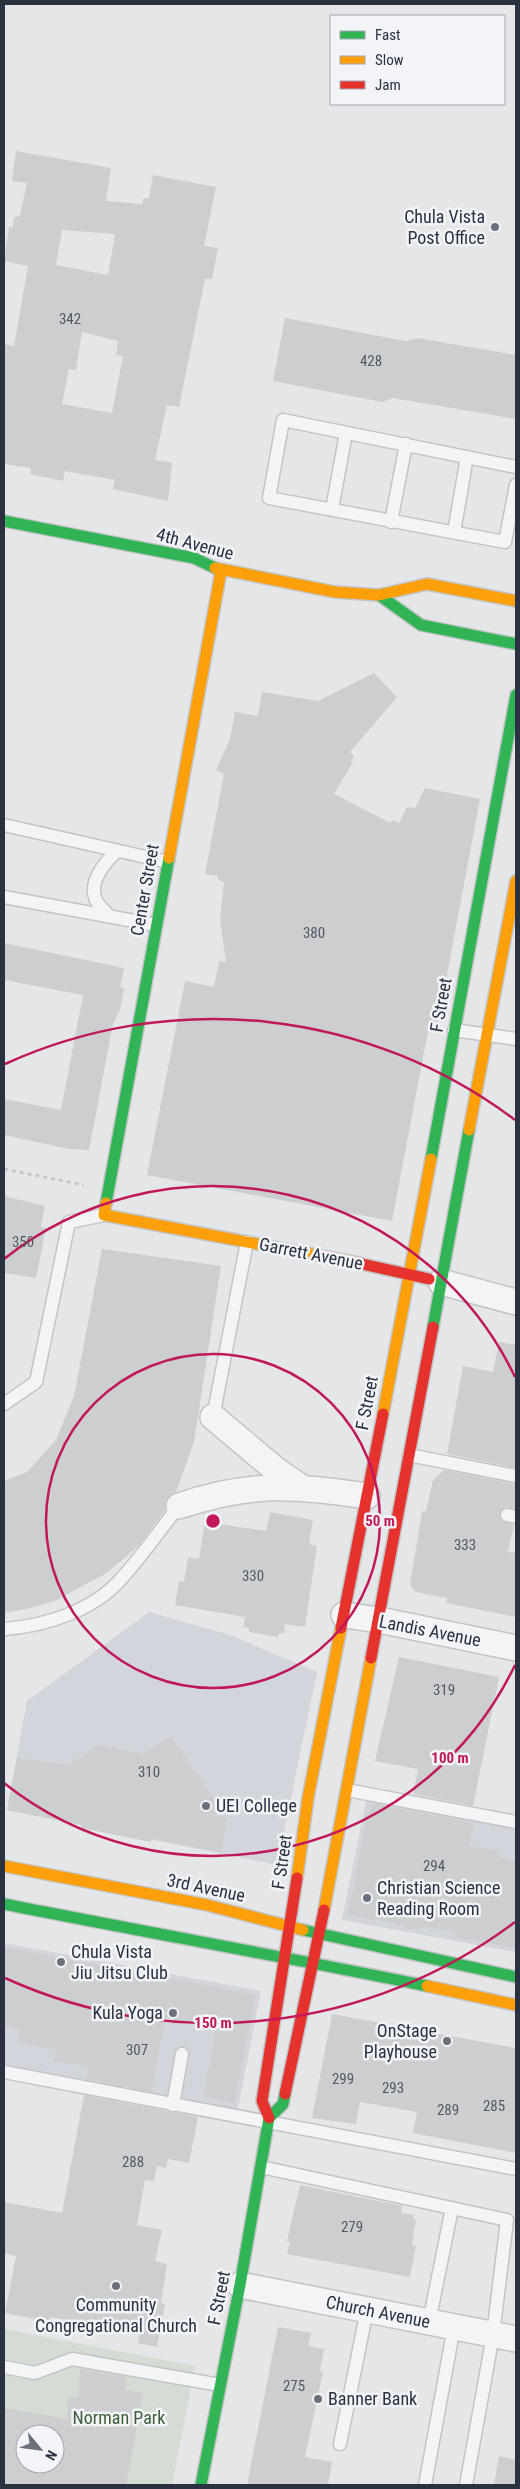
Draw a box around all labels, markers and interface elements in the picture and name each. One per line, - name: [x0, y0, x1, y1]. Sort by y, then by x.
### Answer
- legend: [330, 15, 505, 105]
- text: Fast: [375, 26, 400, 44]
- text: Slow: [375, 51, 404, 69]
- text: Jam: [375, 76, 401, 94]
- place label: Chula Vista Post Office: [404, 206, 485, 248]
- marker: Chula Vista Post Office: [489, 221, 501, 233]
- house number: 342: [59, 310, 81, 328]
- house number: 428: [360, 352, 382, 370]
- street label: 4th Avenue: [154, 523, 236, 564]
- street label: Center Street: [126, 842, 163, 937]
- house number: 380: [303, 924, 325, 942]
- street label: F Street: [425, 976, 456, 1034]
- house number: 350: [12, 1233, 34, 1251]
- street label: Garrett Avenue: [258, 1233, 365, 1274]
- street label: F Street: [351, 1374, 382, 1432]
- centre of rings: [204, 1512, 222, 1530]
- text: 50 m: [365, 1512, 395, 1530]
- house number: 333: [454, 1536, 476, 1554]
- house number: 330: [242, 1567, 264, 1585]
- street label: Landis Avenue: [377, 1610, 483, 1651]
- house number: 319: [433, 1681, 455, 1699]
- text: 100 m: [431, 1749, 469, 1767]
- house number: 310: [138, 1763, 160, 1781]
- place label: UEI College: [216, 1795, 297, 1816]
- marker: UEI College: [200, 1800, 212, 1812]
- street label: F Street: [267, 1833, 296, 1891]
- house number: 294: [423, 1857, 445, 1875]
- street label: 3rd Avenue: [165, 1869, 247, 1906]
- place label: Christian Science Reading Room: [377, 1877, 500, 1919]
- marker: Christian Science Reading Room: [361, 1892, 373, 1904]
- place label: Chula Vista Jiu Jitsu Club: [71, 1941, 168, 1983]
- marker: Chula Vista Jiu Jitsu Club: [55, 1956, 67, 1968]
- place label: Kula Yoga: [92, 2002, 163, 2023]
- marker: Kula Yoga: [167, 2007, 179, 2019]
- text: 150 m: [194, 2014, 232, 2032]
- place label: OnStage Playhouse: [364, 2020, 437, 2062]
- marker: OnStage Playhouse: [441, 2035, 453, 2047]
- house number: 307: [126, 2041, 148, 2059]
- house number: 299: [332, 2070, 354, 2088]
- house number: 293: [382, 2079, 404, 2097]
- house number: 285: [483, 2097, 505, 2115]
- house number: 289: [437, 2101, 459, 2119]
- house number: 288: [122, 2153, 144, 2171]
- house number: 279: [341, 2218, 363, 2236]
- street label: F Street: [203, 2269, 234, 2327]
- marker: Community Congregational Church: [110, 2280, 122, 2292]
- street label: Church Avenue: [324, 2291, 432, 2332]
- place label: Community Congregational Church: [35, 2294, 197, 2336]
- house number: 275: [283, 2377, 305, 2395]
- place label: Banner Bank: [328, 2388, 417, 2409]
- marker: Banner Bank: [312, 2393, 324, 2405]
- park label: Norman Park: [73, 2407, 165, 2428]
- north arrow: [15, 2424, 65, 2474]
- text: N: [42, 2448, 60, 2463]

